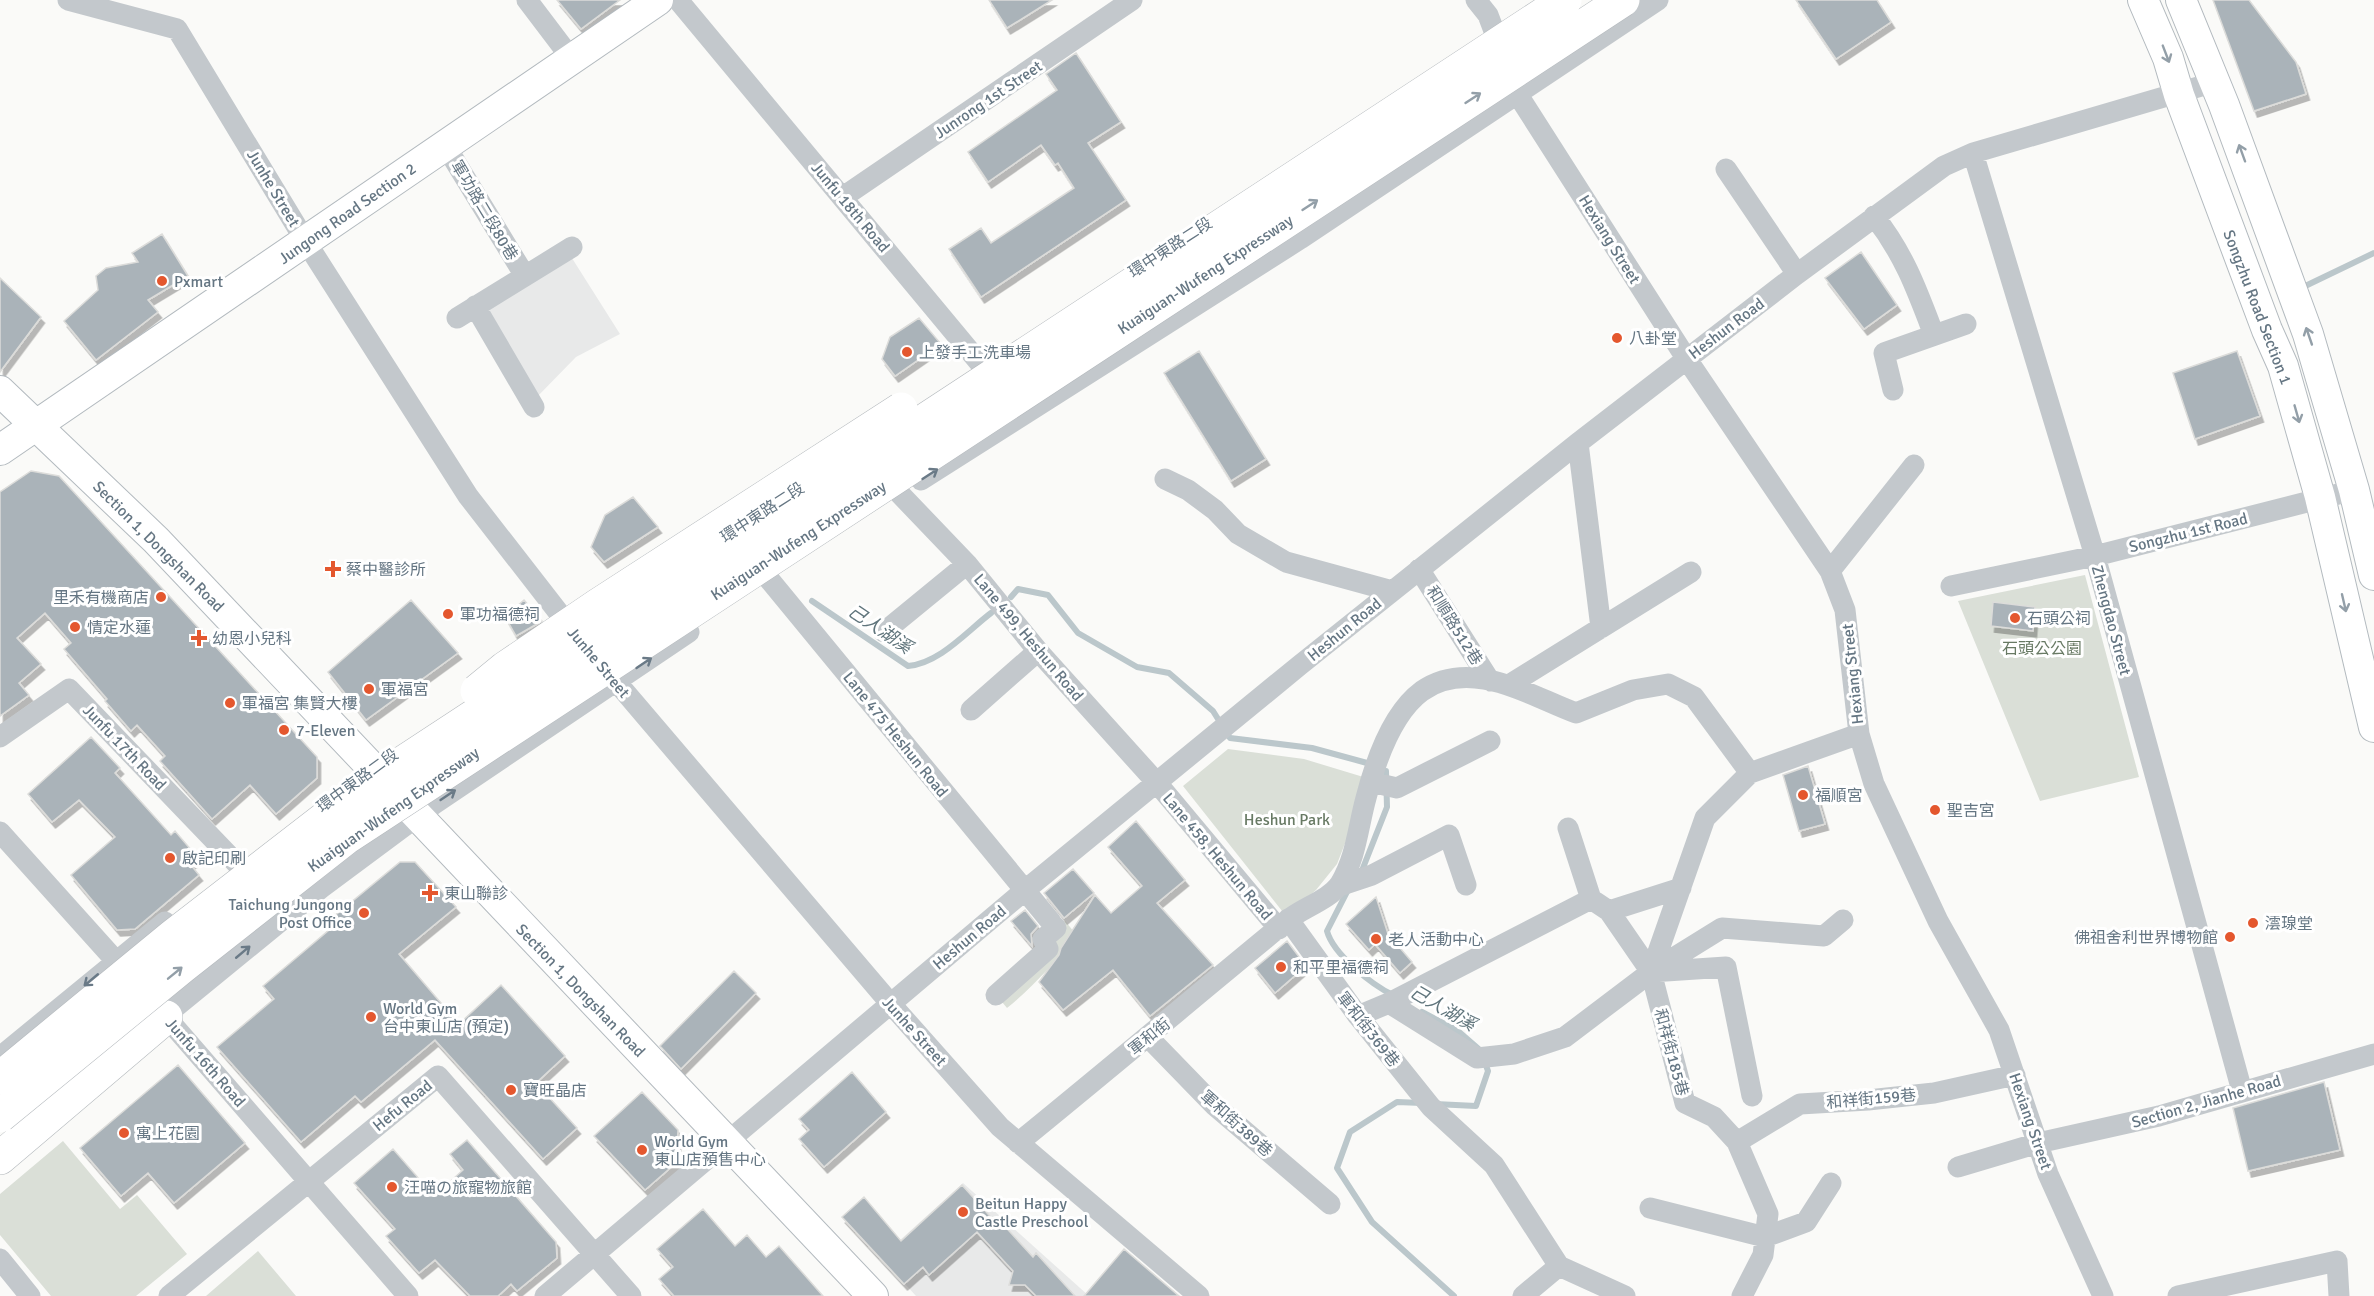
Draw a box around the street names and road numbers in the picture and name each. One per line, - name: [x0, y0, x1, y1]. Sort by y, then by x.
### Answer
- street label: Junrong 1st Street: [931, 56, 1047, 143]
- street label: Junhe Street: [242, 146, 304, 231]
- street label: 軍功路二段80巷: [446, 157, 522, 264]
- street label: Junfu 18th Road: [807, 158, 894, 257]
- street label: Jungong Road Section 2: [275, 159, 420, 269]
- street label: Hexiang Street: [1574, 191, 1645, 288]
- street label: Kuaiguan-Wufeng Expressway: [1114, 210, 1297, 339]
- street label: 環中東路二段: [1125, 213, 1216, 282]
- street label: Songzhu Road Section 1: [2218, 227, 2296, 387]
- street label: Heshun Road: [1685, 294, 1768, 364]
- street label: Kuaiguan-Wufeng Expressway: [707, 476, 890, 605]
- street label: Section 1, Dongshan Road: [88, 477, 228, 617]
- street label: 環中東路二段: [717, 478, 808, 547]
- street label: Songzhu 1st Road: [2127, 509, 2250, 557]
- street label: Zhengdao Street: [2087, 563, 2135, 678]
- street label: Lane 499, Heshun Road: [969, 570, 1087, 705]
- street label: 和順路512巷: [1422, 582, 1486, 669]
- street label: Heshun Road: [1303, 594, 1386, 666]
- street label: Hexiang Street: [1838, 622, 1868, 725]
- street label: Junhe Street: [563, 623, 634, 703]
- street label: Lane 475 Heshun Road: [838, 668, 952, 801]
- street label: Junfu 17th Road: [78, 701, 170, 795]
- street label: Kuaiguan-Wufeng Expressway: [304, 743, 484, 877]
- street label: 環中東路二段: [313, 745, 402, 817]
- street label: Lane 458, Heshun Road: [1158, 789, 1276, 924]
- street label: Heshun Road: [929, 901, 1010, 974]
- street label: Section 1, Dongshan Road: [511, 920, 649, 1062]
- street label: 軍和街369巷: [1333, 988, 1404, 1071]
- street label: Junhe Street: [878, 993, 951, 1071]
- street label: 和祥街185巷: [1650, 1006, 1692, 1098]
- street label: Junfu 16th Road: [161, 1014, 249, 1111]
- street label: 軍和街: [1125, 1014, 1175, 1060]
- street label: Hexiang Street: [2004, 1070, 2056, 1173]
- street label: Section 2, Jianhe Road: [2129, 1071, 2283, 1133]
- street label: Hefu Road: [369, 1076, 436, 1136]
- street label: 和祥街159巷: [1825, 1085, 1917, 1113]
- street label: 軍和街389巷: [1196, 1086, 1276, 1161]

